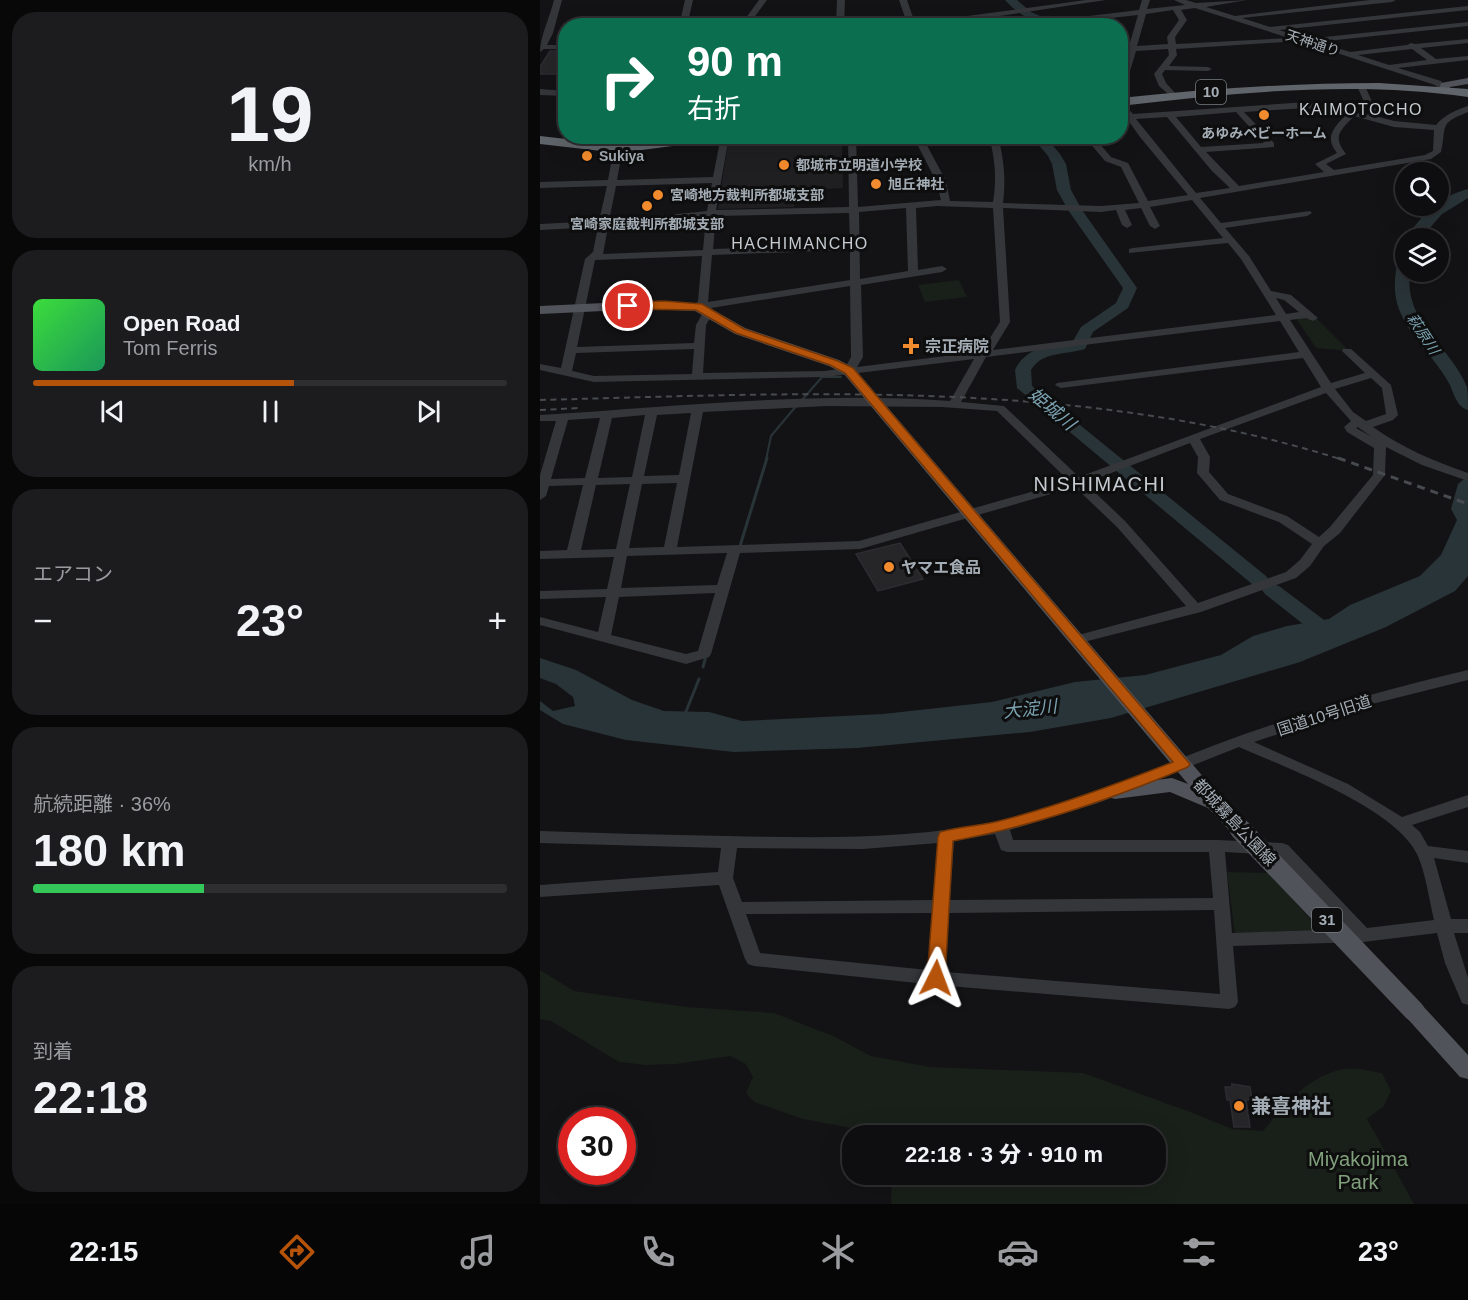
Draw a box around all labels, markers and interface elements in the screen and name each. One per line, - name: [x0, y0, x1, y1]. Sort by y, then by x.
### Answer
- street label: 天神通り: [1284, 27, 1342, 59]
- text: 90 m: [687, 38, 783, 85]
- icon: right: [588, 42, 666, 120]
- text: 19: [227, 70, 313, 158]
- road number: 10: [1196, 80, 1226, 104]
- text: 右折: [687, 94, 741, 124]
- district label: KAIMOTOCHO: [1299, 101, 1423, 118]
- marker: あゆみベビーホーム: [1257, 108, 1271, 122]
- place label: あゆみベビーホーム: [1201, 125, 1327, 141]
- place label: Sukiya: [599, 148, 644, 164]
- marker: Sukiya: [580, 149, 594, 163]
- text: km/h: [248, 153, 292, 175]
- place label: 都城市立明道小学校: [796, 157, 922, 173]
- marker: 都城市立明道小学校: [777, 158, 791, 172]
- map controls: [1395, 162, 1449, 282]
- button: search: [1395, 162, 1449, 216]
- place label: 旭丘神社: [888, 176, 944, 192]
- marker: 旭丘神社: [869, 177, 883, 191]
- place label: 宮崎地方裁判所都城支部: [670, 187, 824, 203]
- marker: 宮崎地方裁判所都城支部: [651, 188, 665, 202]
- marker: 宮崎家庭裁判所都城支部: [640, 199, 654, 213]
- place label: 宮崎家庭裁判所都城支部: [570, 216, 724, 232]
- button: layers: [1395, 228, 1449, 282]
- district label: HACHIMANCHO: [731, 235, 869, 252]
- pin: [602, 280, 653, 331]
- icon: arrive: [611, 289, 644, 322]
- water label: 萩原川: [1404, 310, 1444, 359]
- text: Open Road: [123, 311, 240, 336]
- text: Tom Ferris: [123, 337, 217, 359]
- marker: 宗正病院: [902, 337, 920, 355]
- place label: 宗正病院: [925, 338, 989, 355]
- water label: 姫城川: [1025, 384, 1081, 435]
- icon: previous: [96, 395, 129, 428]
- icon: pause: [254, 395, 287, 428]
- icon: next: [412, 395, 445, 428]
- district label: NISHIMACHI: [1034, 473, 1166, 495]
- place label: ヤマエ食品: [901, 559, 981, 576]
- marker: ヤマエ食品: [882, 560, 896, 574]
- text: エアコン: [33, 563, 113, 585]
- text: 23°: [236, 595, 304, 646]
- text: −: [33, 602, 52, 639]
- text: +: [488, 602, 507, 639]
- street label: 国道10号旧道: [1275, 692, 1373, 739]
- water label: 大淀川: [1002, 696, 1060, 722]
- street label: 都城霧島公園線: [1190, 776, 1279, 869]
- text: 航続距離 · 36%: [33, 793, 171, 815]
- text: 180 km: [33, 825, 186, 876]
- road number: 31: [1312, 908, 1342, 932]
- position arrow: [904, 946, 968, 1010]
- text: 到着: [33, 1040, 73, 1062]
- text: 22:18: [33, 1072, 148, 1123]
- place label: 兼喜神社: [1251, 1095, 1331, 1117]
- marker: 兼喜神社: [1232, 1099, 1246, 1113]
- speed limit sign: 30: [558, 1107, 636, 1185]
- text: 22:18 · 3 分 · 910 m: [905, 1142, 1103, 1167]
- park label: Miyakojima Park: [1308, 1148, 1409, 1193]
- icon: directions: [276, 1231, 318, 1273]
- icon: music: [457, 1231, 499, 1273]
- icon: phone: [637, 1231, 679, 1273]
- icon: climate: [817, 1231, 859, 1273]
- icon: car: [997, 1231, 1039, 1273]
- icon: filters: [1178, 1231, 1220, 1273]
- text: 22:15: [69, 1237, 138, 1267]
- text: 23°: [1358, 1237, 1399, 1267]

